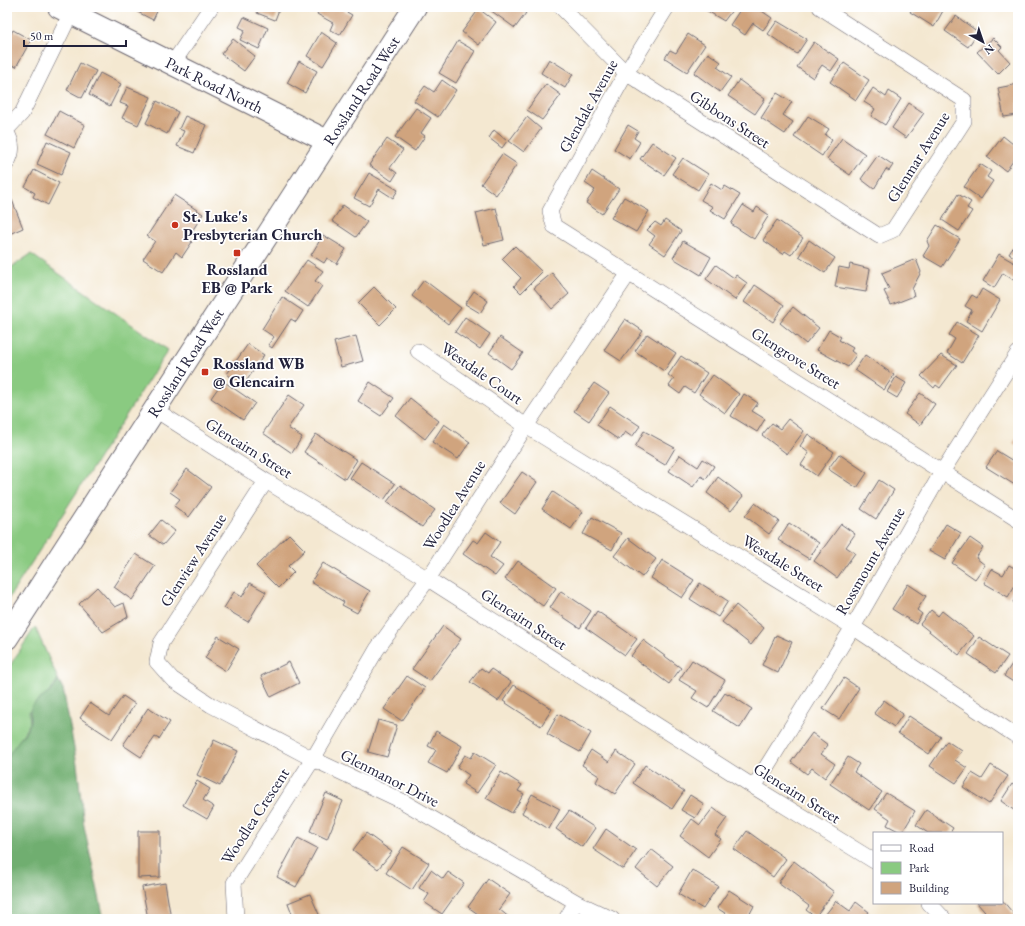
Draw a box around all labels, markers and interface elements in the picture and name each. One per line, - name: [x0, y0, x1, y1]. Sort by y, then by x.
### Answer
- scale bar: [24, 22, 126, 48]
- north arrow: [963, 22, 1003, 62]
- text: 50 m: [30, 28, 54, 44]
- street label: Rossland Road West: [318, 32, 404, 149]
- text: N: [981, 41, 997, 58]
- street label: Park Road North: [162, 52, 267, 118]
- street label: Glendale Avenue: [554, 55, 622, 157]
- street label: Gibbons Street: [686, 85, 774, 153]
- street label: Glenmar Avenue: [882, 108, 954, 206]
- place label: St. Luke's Presbyterian Church: [183, 206, 323, 245]
- marker: St. Luke's Presbyterian Church: [170, 220, 180, 230]
- marker: Rossland EB @ Park: [232, 248, 242, 258]
- place label: Rossland EB @ Park: [202, 259, 273, 298]
- street label: Rossland Road West: [142, 304, 228, 421]
- street label: Glengrove Street: [747, 322, 845, 394]
- street label: Westdale Court: [437, 337, 527, 409]
- place label: Rossland WB @ Glencairn: [213, 353, 304, 392]
- marker: Rossland WB @ Glencairn: [200, 367, 210, 377]
- street label: Glencairn Street: [201, 413, 297, 483]
- street label: Woodlea Avenue: [418, 456, 490, 554]
- street label: Rossmount Avenue: [831, 503, 909, 619]
- street label: Glenview Avenue: [155, 509, 231, 611]
- street label: Westdale Street: [738, 530, 828, 596]
- street label: Glencairn Street: [477, 583, 571, 655]
- street label: Glenmanor Drive: [337, 744, 443, 812]
- street label: Glencairn Street: [749, 758, 845, 828]
- street label: Woodlea Crescent: [216, 764, 294, 868]
- legend: [873, 832, 1003, 904]
- text: Road: [909, 840, 935, 856]
- text: Park: [909, 860, 930, 876]
- text: Building: [909, 880, 950, 896]

